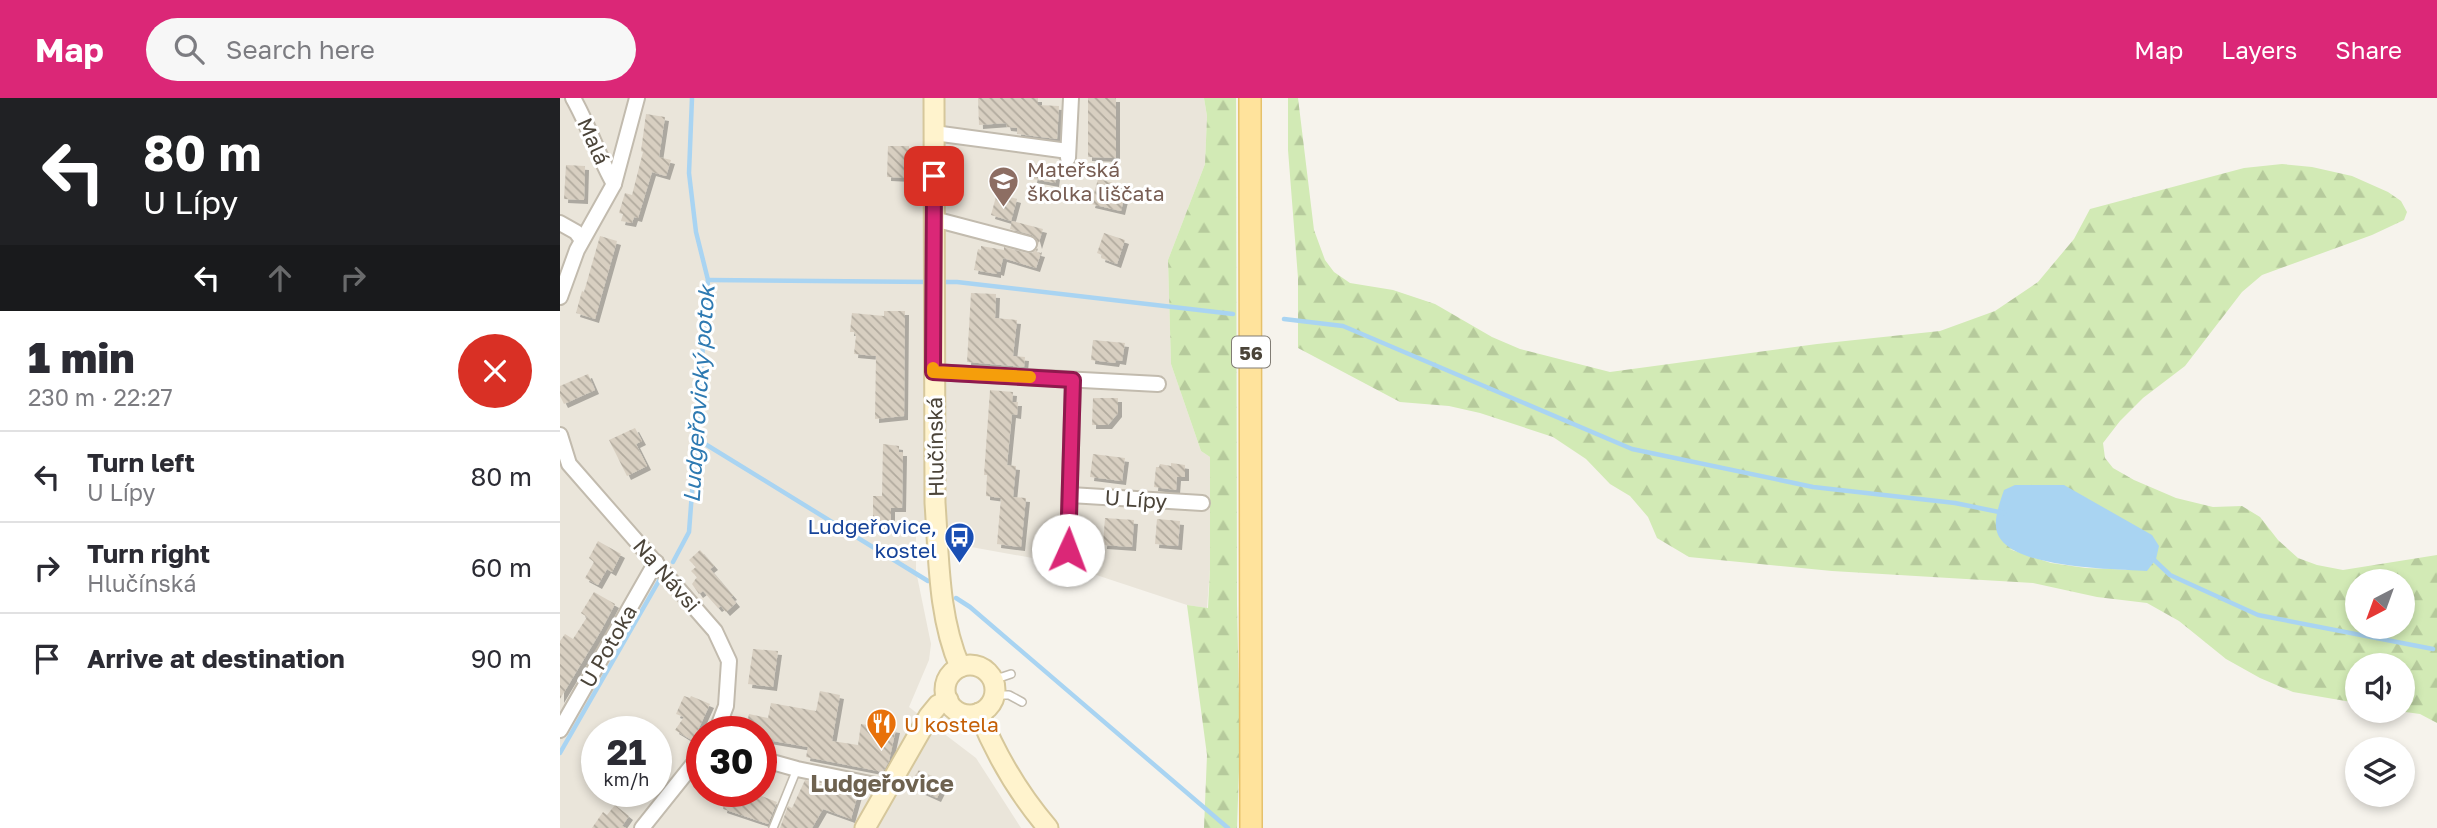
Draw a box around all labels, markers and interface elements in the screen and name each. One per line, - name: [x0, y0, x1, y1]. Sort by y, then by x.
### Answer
- search box: [146, 18, 636, 81]
- text: Map: [35, 30, 104, 69]
- icon: search: [170, 30, 208, 68]
- text: Search here: [226, 34, 375, 65]
- text: Map: [2134, 35, 2183, 64]
- text: Layers: [2221, 35, 2297, 64]
- text: Share: [2335, 35, 2402, 64]
- street label: Malá: [572, 114, 616, 168]
- text: 80 m: [143, 123, 261, 182]
- icon: left: [28, 126, 119, 217]
- pin: [904, 146, 964, 206]
- place label: Mateřská školka liščata: [1027, 156, 1165, 206]
- icon: arrive: [915, 157, 953, 195]
- school or university icon: Mateřská školka liščata: [987, 164, 1021, 208]
- text: U Lípy: [143, 183, 238, 221]
- icon: left: [188, 259, 226, 297]
- icon: ahead: [261, 259, 299, 297]
- icon: right: [334, 259, 372, 297]
- water label: Ludgeřovický potok: [676, 282, 720, 504]
- text: 1 min: [28, 332, 135, 382]
- button: close: [458, 334, 532, 408]
- road number: 56: [1232, 336, 1270, 368]
- text: 230 m · 22:27: [28, 383, 173, 411]
- street label: Hlučínská: [921, 397, 949, 497]
- text: Turn left: [87, 447, 195, 478]
- icon: left: [28, 458, 66, 496]
- text: 80 m: [471, 461, 532, 492]
- text: U Lípy: [87, 478, 155, 506]
- street label: U Lípy: [1104, 484, 1168, 514]
- place label: Ludgeřovice, kostel: [807, 513, 937, 563]
- position arrow: [1031, 513, 1105, 587]
- bus stop icon: Ludgeřovice, kostel: [943, 521, 977, 565]
- street label: Na Návsi: [628, 533, 706, 617]
- text: Turn right: [87, 538, 210, 569]
- icon: right: [28, 549, 66, 587]
- text: 60 m: [471, 552, 532, 583]
- text: Hlučínská: [87, 569, 197, 597]
- north arrow: [2345, 569, 2415, 639]
- map controls: [2345, 569, 2415, 807]
- street label: U Potoka: [574, 600, 642, 692]
- icon: arrive: [28, 640, 66, 678]
- text: Arrive at destination: [87, 643, 345, 674]
- text: 90 m: [471, 643, 532, 674]
- button: sound: [2345, 653, 2415, 723]
- restaurant icon: U kostela: [864, 707, 898, 751]
- place label: U kostela: [904, 711, 999, 737]
- speed limit sign: 30: [686, 716, 777, 807]
- text: 21: [607, 731, 646, 773]
- button: layers: [2345, 737, 2415, 807]
- text: km/h: [604, 768, 649, 790]
- district label: Ludgeřovice: [810, 768, 954, 797]

